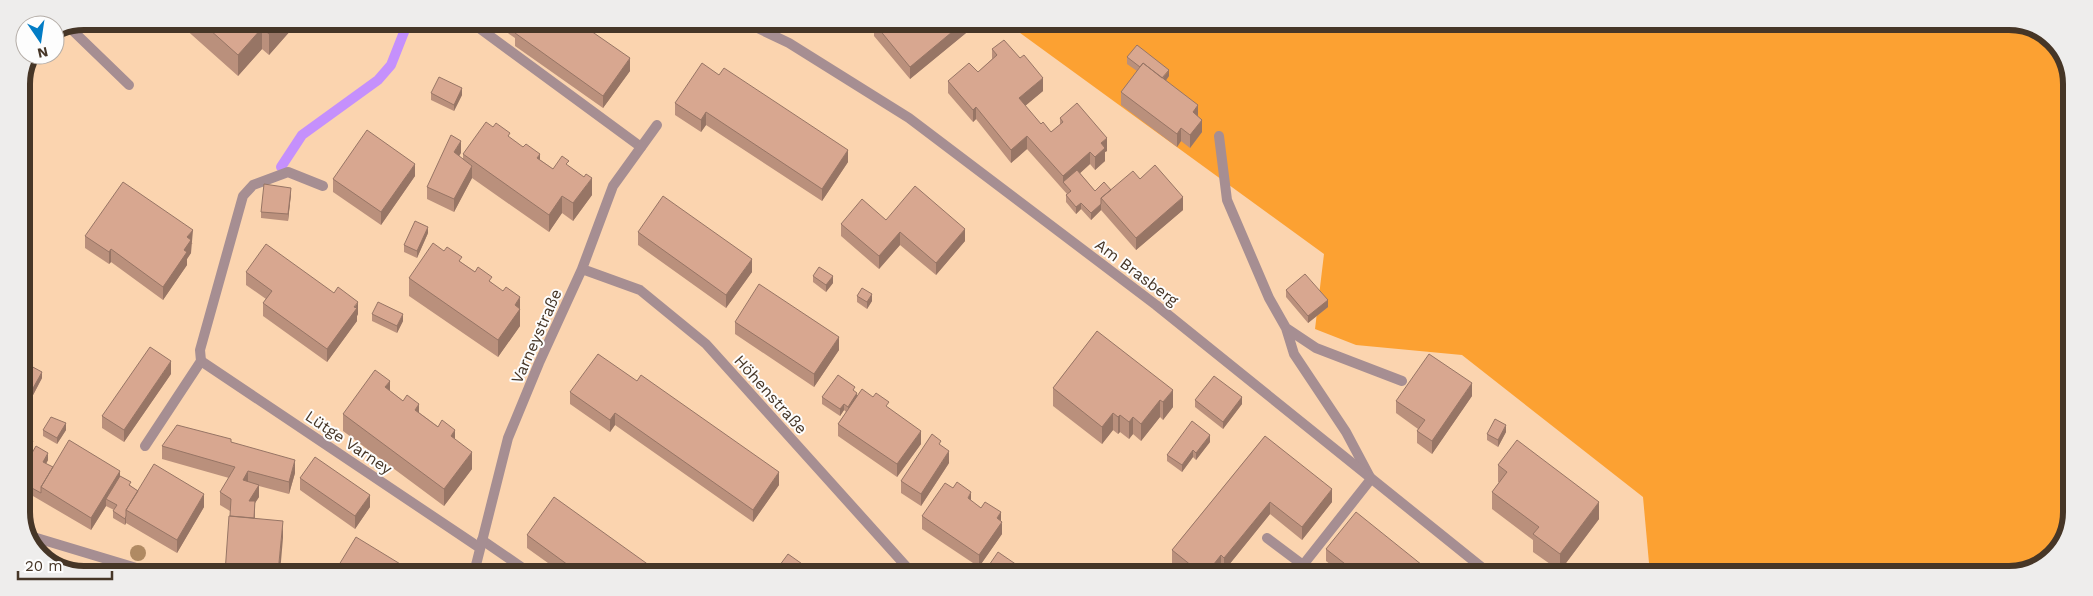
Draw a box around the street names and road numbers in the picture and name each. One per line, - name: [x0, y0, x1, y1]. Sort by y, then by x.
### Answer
- street label: Am Brasberg: [1091, 235, 1182, 310]
- street label: Varneystraße: [507, 286, 566, 386]
- street label: Höhenstraße: [730, 351, 811, 438]
- street label: Lütge Varney: [302, 406, 396, 479]

